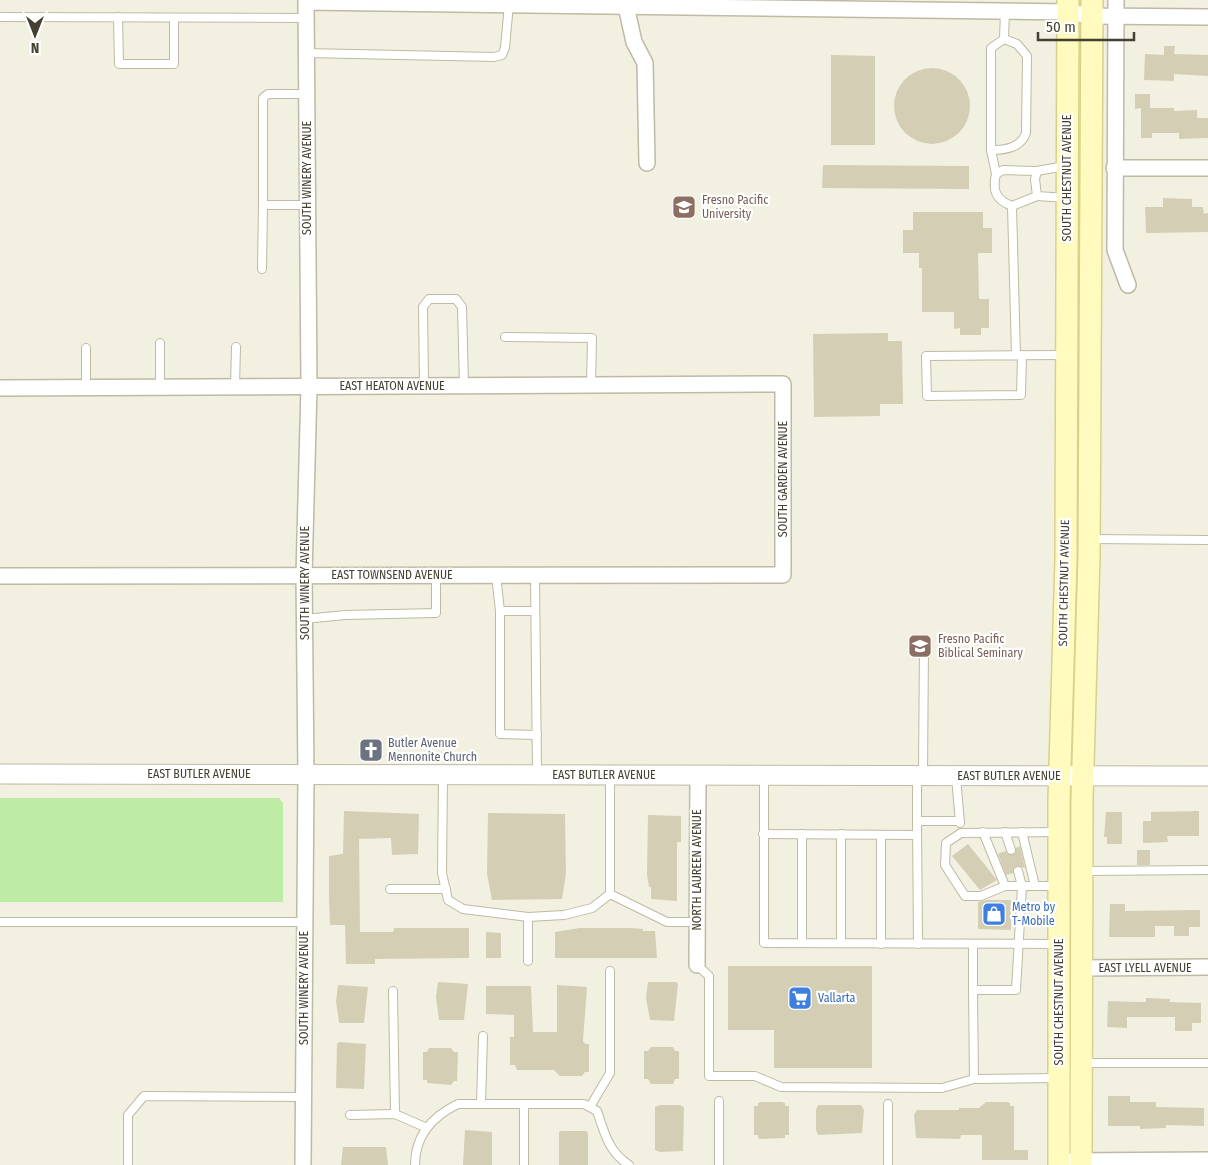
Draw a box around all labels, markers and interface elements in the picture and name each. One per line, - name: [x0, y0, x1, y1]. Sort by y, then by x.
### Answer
- north arrow: [10, 10, 60, 60]
- scale bar: [1038, 10, 1134, 42]
- text: 50 m: [1046, 18, 1076, 36]
- text: N: [31, 39, 39, 56]
- street label: SOUTH CHESTNUT AVENUE: [1060, 114, 1074, 241]
- street label: SOUTH WINERY AVENUE: [300, 121, 314, 235]
- place label: Fresno Pacific University: [702, 193, 768, 221]
- school or university icon: Fresno Pacific University: [671, 194, 697, 220]
- street label: EAST HEATON AVENUE: [339, 379, 445, 393]
- street label: SOUTH GARDEN AVENUE: [776, 420, 790, 537]
- street label: SOUTH CHESTNUT AVENUE: [1056, 519, 1072, 647]
- street label: SOUTH WINERY AVENUE: [298, 526, 312, 640]
- street label: EAST TOWNSEND AVENUE: [331, 568, 453, 582]
- place label: Fresno Pacific Biblical Seminary: [938, 632, 1023, 660]
- school or university icon: Fresno Pacific Biblical Seminary: [907, 633, 933, 659]
- place label: Butler Avenue Mennonite Church: [388, 736, 477, 764]
- church icon: Butler Avenue Mennonite Church: [358, 737, 384, 763]
- street label: EAST BUTLER AVENUE: [147, 767, 251, 781]
- street label: EAST BUTLER AVENUE: [552, 768, 656, 782]
- street label: EAST BUTLER AVENUE: [957, 769, 1061, 783]
- street label: NORTH LAUREEN AVENUE: [690, 809, 704, 931]
- place label: Metro by T-Mobile: [1012, 900, 1056, 928]
- shop icon: Metro by T-Mobile: [981, 901, 1007, 927]
- street label: SOUTH WINERY AVENUE: [297, 931, 311, 1045]
- street label: SOUTH CHESTNUT AVENUE: [1052, 938, 1066, 1065]
- street label: EAST LYELL AVENUE: [1098, 961, 1192, 975]
- supermarket icon: Vallarta: [787, 985, 813, 1011]
- place label: Vallarta: [818, 991, 856, 1005]

